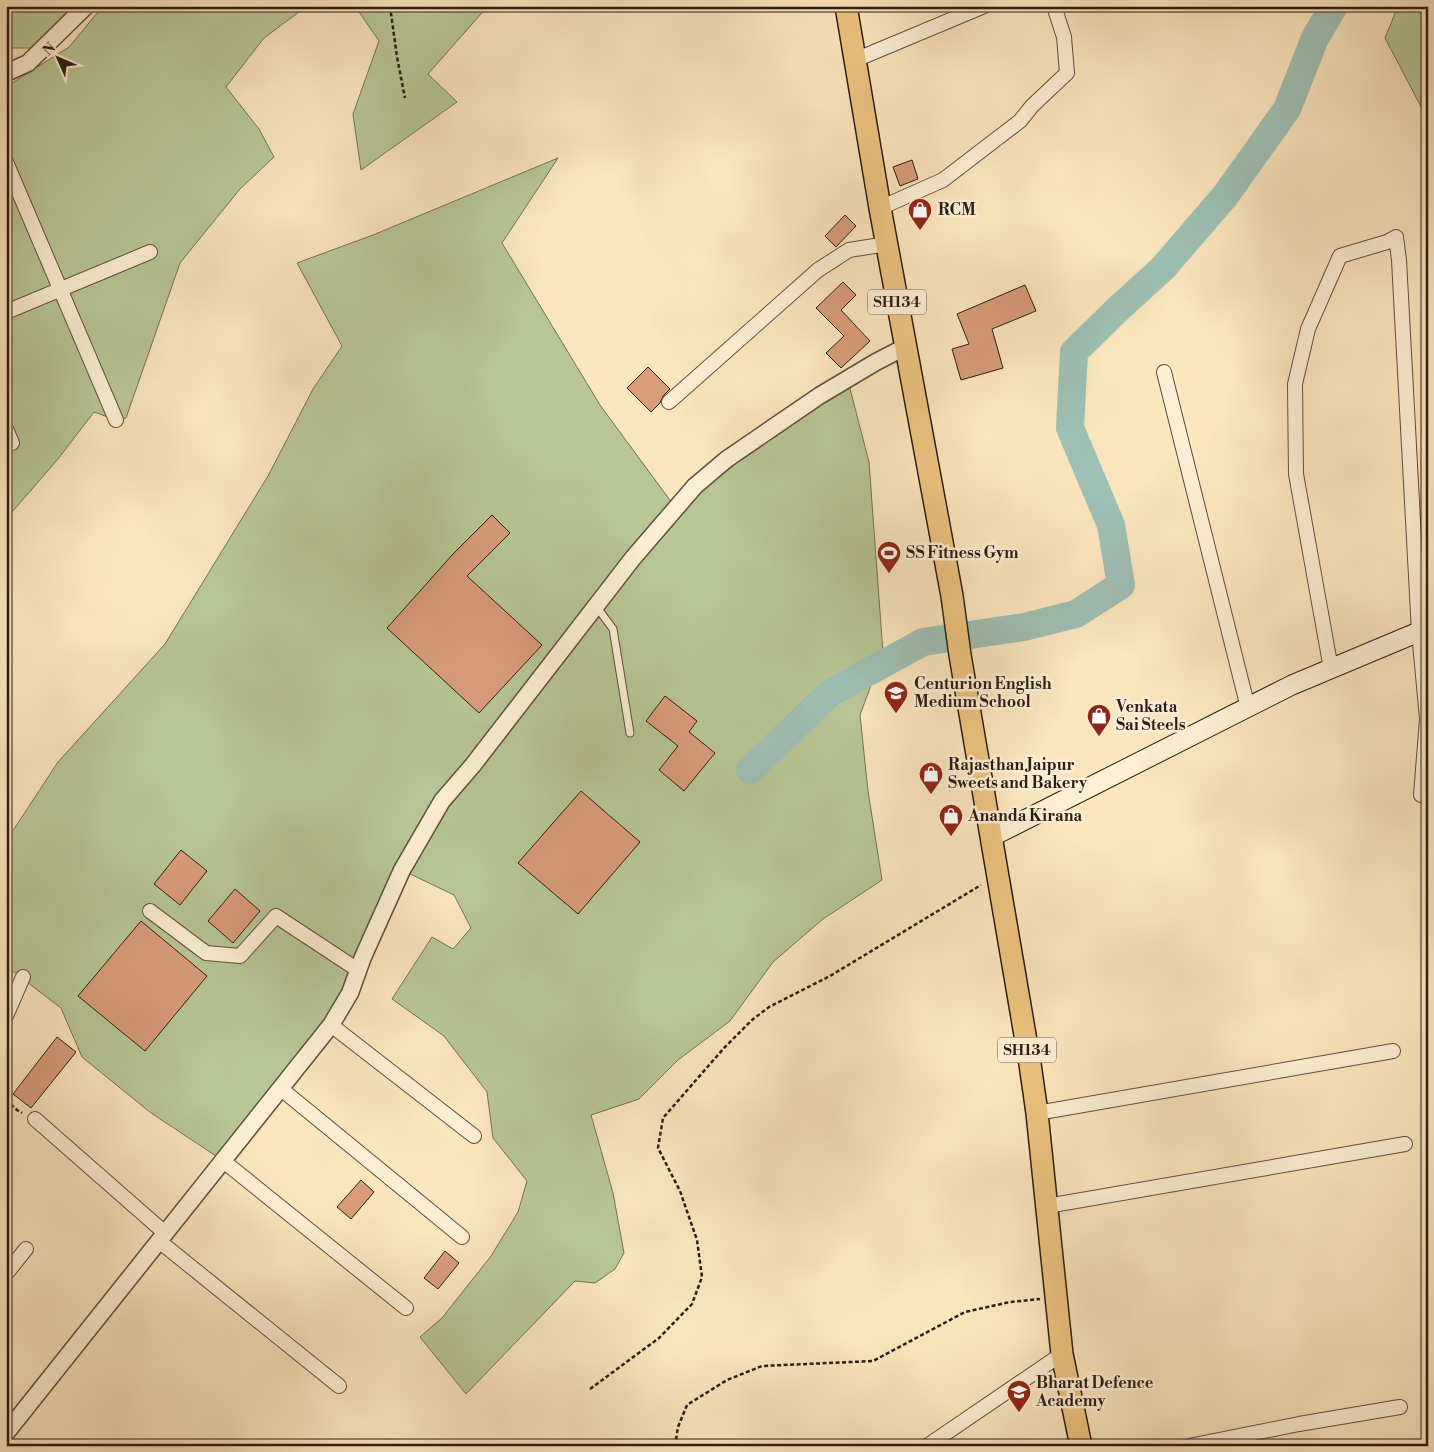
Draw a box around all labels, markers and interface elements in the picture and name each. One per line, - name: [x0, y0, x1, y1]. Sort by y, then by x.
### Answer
- north arrow: [32, 32, 82, 82]
- text: N: [39, 39, 60, 60]
- shop icon: RCM: [907, 197, 933, 231]
- place label: RCM: [938, 200, 976, 220]
- road number: SH134: [868, 290, 926, 314]
- sports icon: SS Fitness Gym: [876, 540, 902, 574]
- place label: SS Fitness Gym: [906, 543, 1019, 563]
- place label: Centurion English Medium School: [914, 674, 1052, 712]
- school or university icon: Centurion English Medium School: [883, 680, 909, 714]
- place label: Venkata Sai Steels: [1115, 697, 1186, 735]
- shop icon: Venkata Sai Steels: [1086, 703, 1112, 737]
- place label: Rajasthan Jaipur Sweets and Bakery: [948, 755, 1088, 793]
- shop icon: Rajasthan Jaipur Sweets and Bakery: [918, 761, 944, 795]
- shop icon: Ananda Kirana: [938, 803, 964, 837]
- place label: Ananda Kirana: [967, 806, 1083, 826]
- road number: SH134: [998, 1038, 1056, 1062]
- place label: Bharat Defence Academy: [1035, 1373, 1154, 1411]
- school or university icon: Bharat Defence Academy: [1006, 1379, 1032, 1413]

